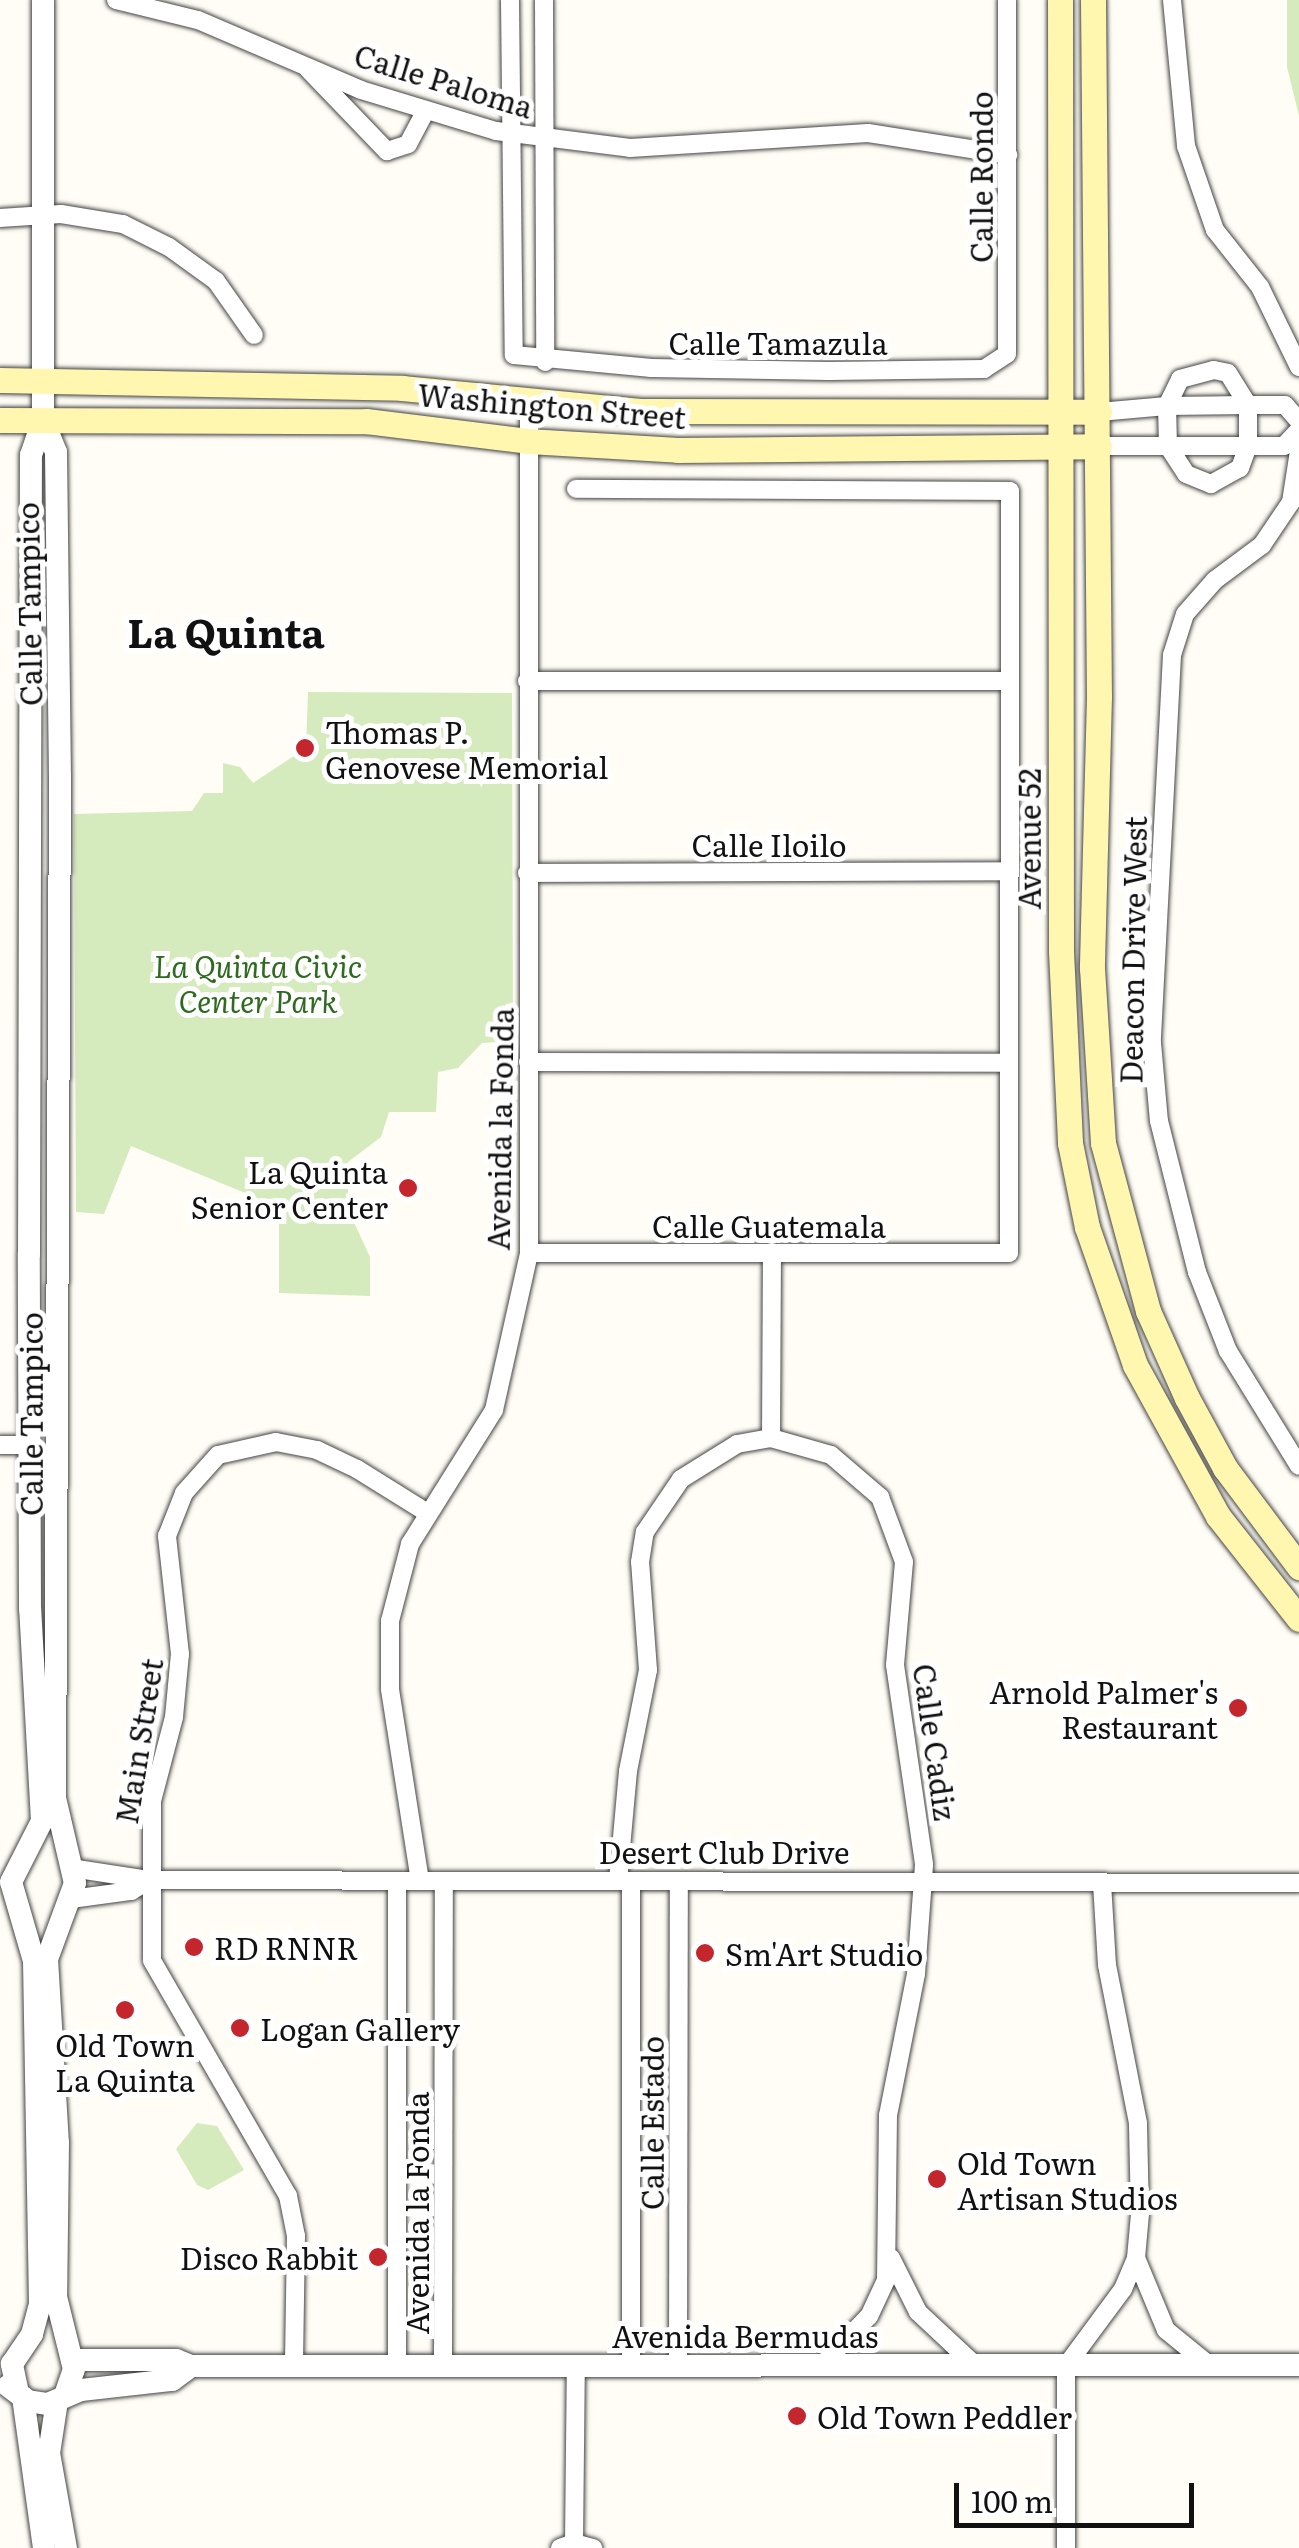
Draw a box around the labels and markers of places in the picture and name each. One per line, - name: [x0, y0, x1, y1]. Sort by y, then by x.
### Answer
- place label: Thomas P. Genovese Memorial: [325, 713, 608, 784]
- marker: Thomas P. Genovese Memorial: [294, 737, 316, 759]
- place label: La Quinta Senior Center: [191, 1153, 388, 1224]
- marker: La Quinta Senior Center: [397, 1177, 419, 1199]
- place label: Arnold Palmer's Restaurant: [989, 1673, 1218, 1744]
- marker: Arnold Palmer's Restaurant: [1227, 1697, 1249, 1719]
- place label: RD RNNR: [214, 1929, 358, 1965]
- place label: Sm'Art Studio: [725, 1935, 923, 1971]
- marker: RD RNNR: [183, 1936, 205, 1958]
- marker: Sm'Art Studio: [694, 1942, 716, 1964]
- marker: Old Town La Quinta: [114, 1999, 136, 2021]
- place label: Logan Gallery: [260, 2010, 460, 2046]
- marker: Logan Gallery: [229, 2017, 251, 2039]
- place label: Old Town La Quinta: [55, 2026, 195, 2096]
- place label: Old Town Artisan Studios: [957, 2144, 1178, 2214]
- marker: Old Town Artisan Studios: [926, 2168, 948, 2190]
- place label: Disco Rabbit: [180, 2239, 358, 2275]
- marker: Disco Rabbit: [367, 2246, 389, 2268]
- place label: Old Town Peddler: [817, 2398, 1072, 2434]
- marker: Old Town Peddler: [786, 2405, 808, 2427]

